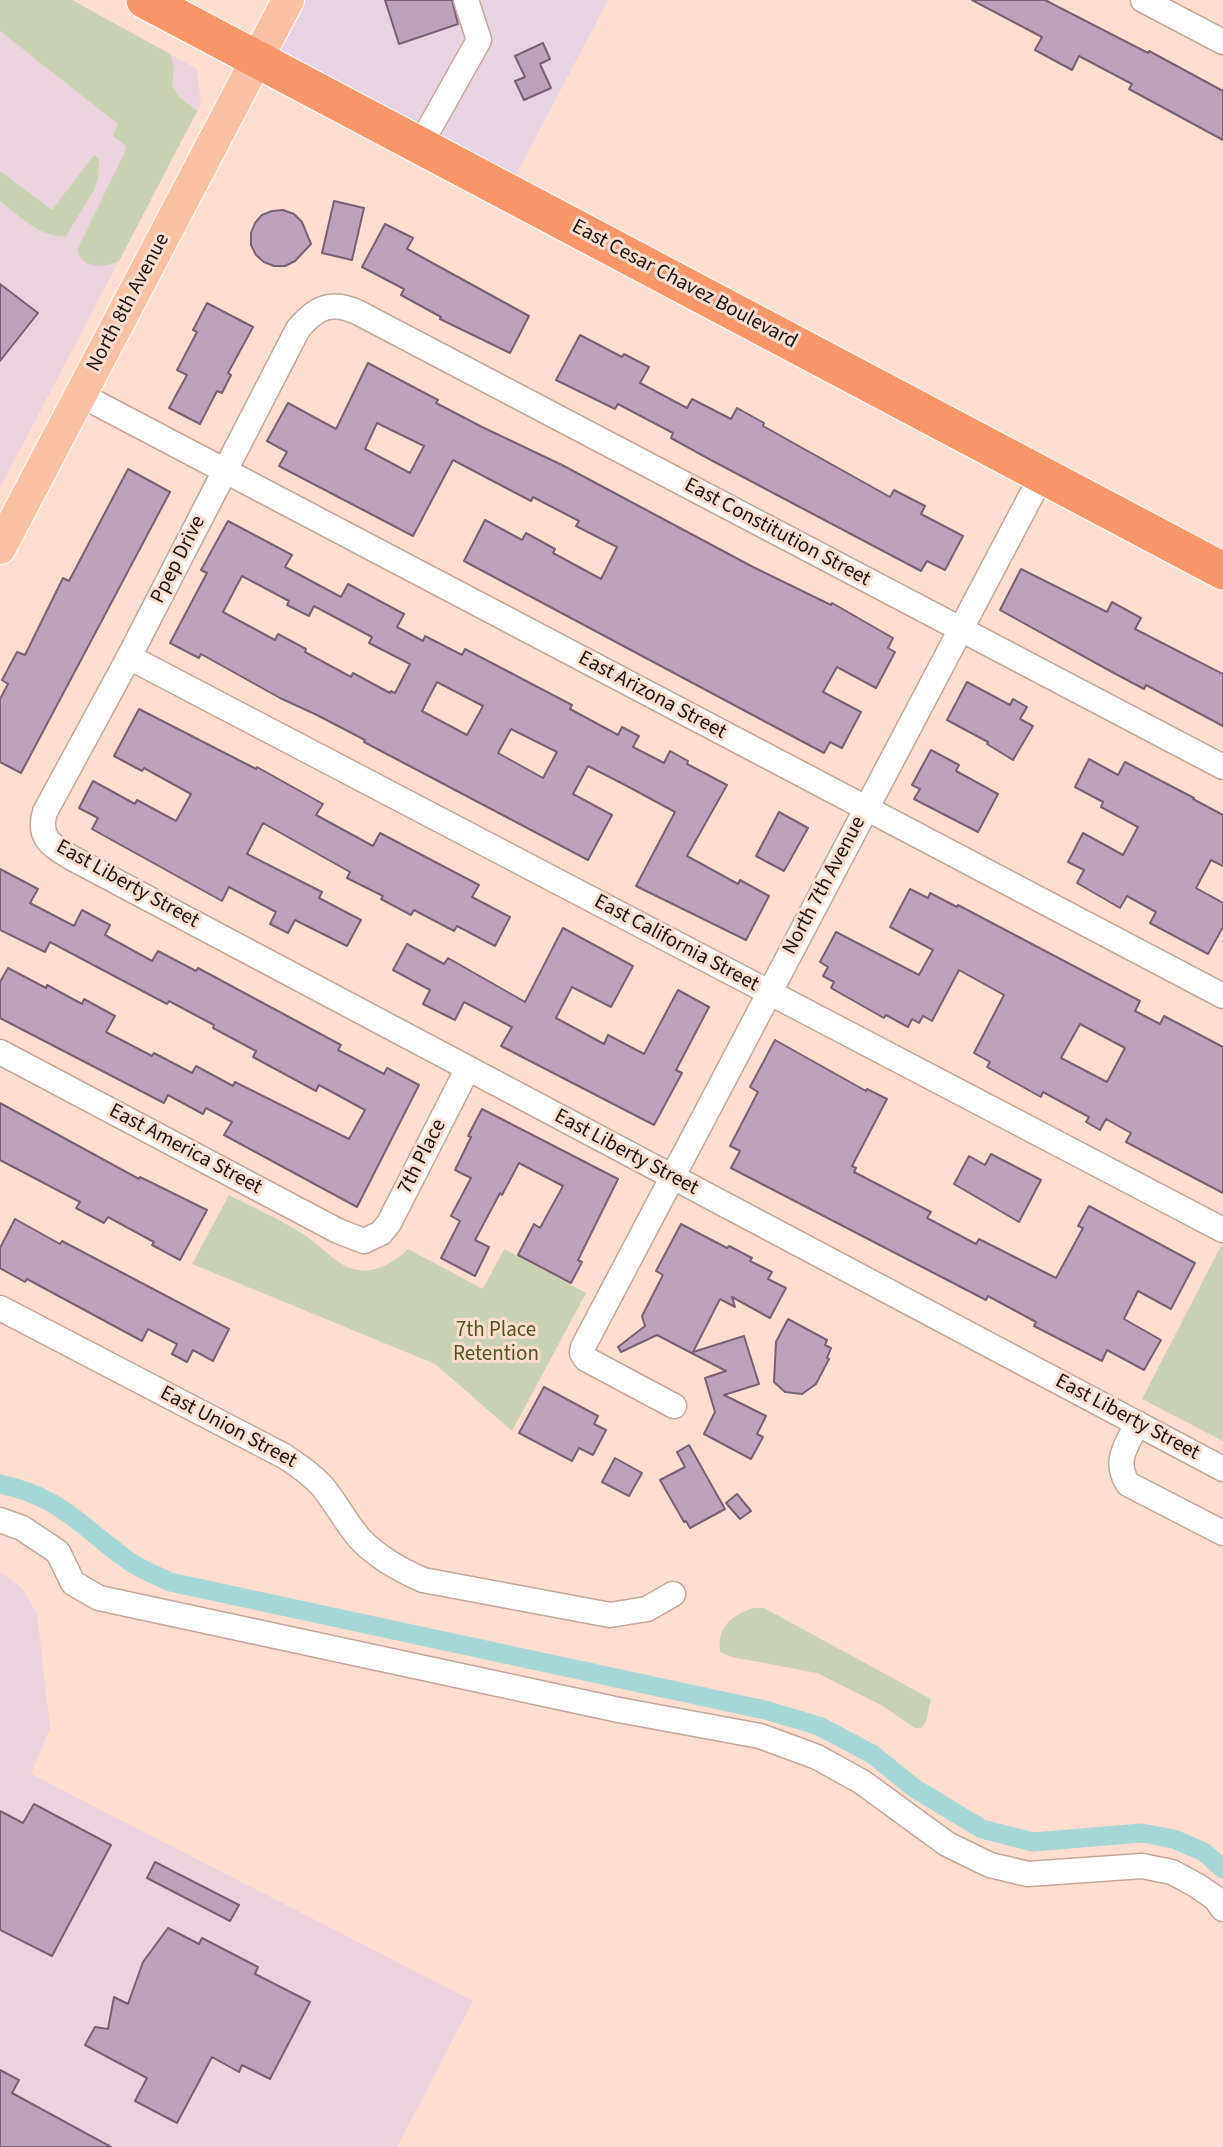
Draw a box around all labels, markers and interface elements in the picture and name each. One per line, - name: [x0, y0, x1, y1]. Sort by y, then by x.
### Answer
- street label: East Cesar Chavez Boulevard: [567, 215, 801, 355]
- street label: North 8th Avenue: [82, 230, 176, 376]
- street label: East Constitution Street: [680, 473, 874, 593]
- street label: Ppep Drive: [146, 512, 212, 608]
- street label: East Arizona Street: [574, 646, 730, 746]
- street label: North 7th Avenue: [778, 813, 872, 959]
- street label: East Liberty Street: [51, 835, 203, 935]
- street label: East California Street: [589, 890, 763, 998]
- street label: East America Street: [104, 1099, 266, 1201]
- street label: East Liberty Street: [550, 1104, 702, 1202]
- street label: 7th Place: [393, 1115, 453, 1199]
- park label: 7th Place Retention: [453, 1318, 539, 1368]
- street label: East Liberty Street: [1051, 1369, 1203, 1467]
- street label: East Union Street: [155, 1381, 301, 1475]

